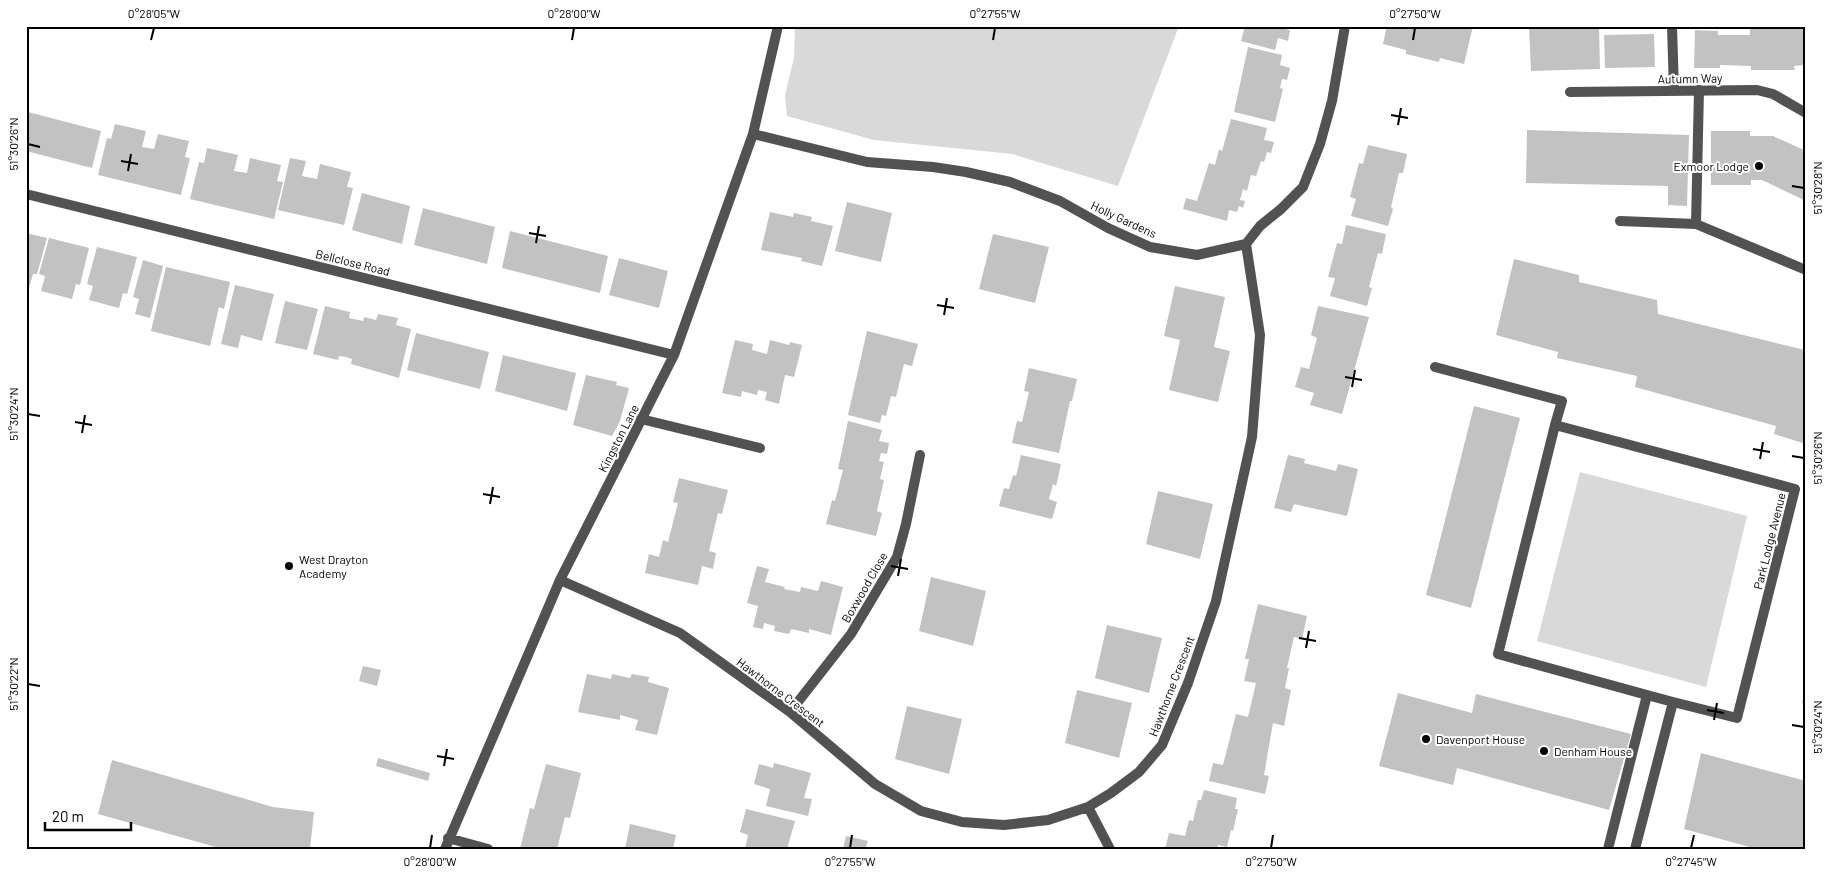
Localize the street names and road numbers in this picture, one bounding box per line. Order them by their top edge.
street label: Autumn Way [1657,70,1723,86]
street label: Holly Gardens [1089,198,1159,240]
street label: Bellclose Road [314,246,392,278]
street label: Kingston Lane [595,402,641,474]
street label: Park Lodge Avenue [1750,491,1788,591]
street label: Boxwood Close [838,549,890,625]
street label: Hawthorne Crescent [1145,634,1197,738]
street label: Hawthorne Crescent [734,654,828,730]

